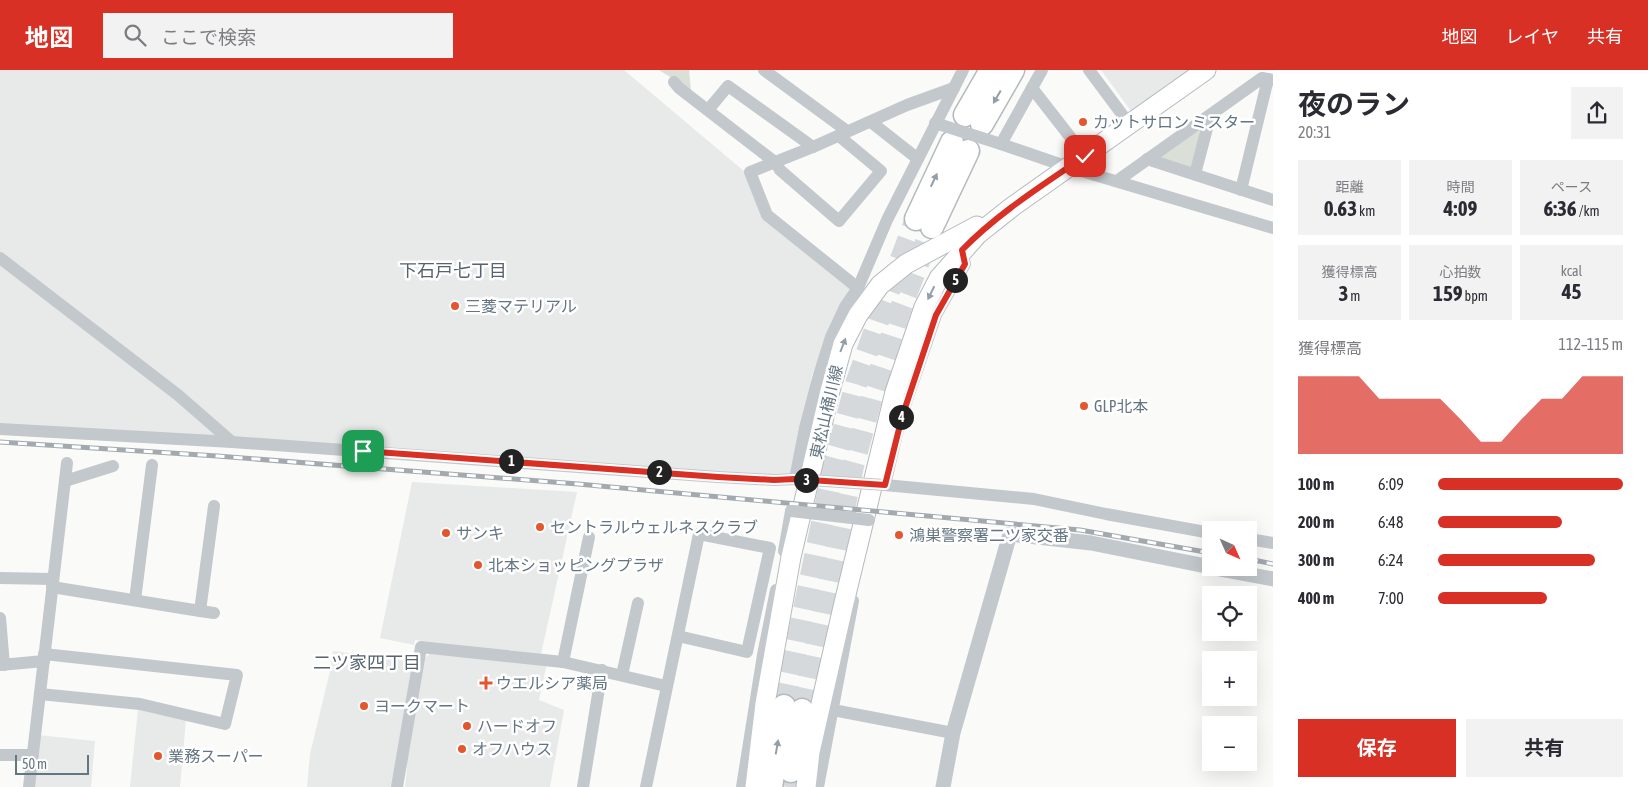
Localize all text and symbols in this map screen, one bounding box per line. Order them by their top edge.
search box [103,13,453,58]
icon: search [121,21,149,49]
text: 地図 [25,24,73,51]
text: ここで検索 [161,26,256,48]
text: 地図 [1442,26,1478,47]
text: レイヤ [1506,26,1559,47]
text: 共有 [1587,26,1623,47]
button: share [1571,87,1623,139]
text: 夜のラン [1298,88,1410,120]
one-way arrow [993,91,1002,104]
place label: カットサロン ミスター [1093,113,1255,131]
marker: カットサロン ミスター [1077,116,1089,128]
text: 20:31 [1298,123,1331,141]
pin [1064,135,1106,177]
icon: check [1071,142,1099,170]
one-way arrow [930,173,938,187]
text: 距離 [1336,179,1364,195]
text: 時間 [1447,179,1475,195]
text: ペース [1551,179,1592,195]
text: 0.63 [1324,196,1357,220]
text: 4:09 [1444,196,1477,220]
text: 6:36 [1543,196,1577,220]
text: km [1357,203,1375,219]
text: /km [1577,203,1600,219]
district label: 下石戸七丁目 [399,260,507,281]
text: kcal [1561,263,1582,279]
text: 獲得標高 [1322,264,1378,280]
text: 心拍数 [1440,264,1482,280]
pin: 5 [942,268,968,292]
text: 5 [952,272,959,288]
text: 45 [1562,279,1581,303]
text: 3 [1339,281,1348,305]
text: 159 [1433,281,1463,305]
one-way arrow [927,286,935,300]
text: m [1348,288,1360,304]
text: bpm [1463,288,1488,304]
place label: 三菱マテリアル [465,297,577,315]
marker: 三菱マテリアル [449,300,461,312]
text: 112–115 m [1559,335,1623,353]
one-way arrow [840,338,848,352]
text: 獲得標高 [1298,339,1362,357]
street label: 東松山桶川線 [806,363,846,461]
place label: GLP北本 [1094,397,1149,415]
marker: GLP北本 [1078,400,1090,412]
pin: 4 [888,404,914,430]
text: 4 [898,409,905,425]
pin [342,430,384,472]
icon: arrive [349,437,377,465]
pin: 1 [498,448,524,474]
text: 1 [508,453,515,469]
pin: 2 [646,460,672,484]
text: 2 [656,464,663,480]
pin: 3 [794,468,818,492]
text: 3 [803,472,810,488]
text: 100 m [1298,475,1334,493]
text: 6:09 [1378,475,1404,493]
text: 200 m [1298,513,1334,531]
text: 6:48 [1378,513,1403,531]
place label: セントラルウェルネスクラブ [550,518,758,536]
marker: セントラルウェルネスクラブ [534,521,546,533]
north arrow [1202,521,1258,576]
map controls [1202,521,1257,771]
place label: サンキ [456,524,504,542]
place label: 鴻巣警察署二ツ家交番 [909,526,1069,544]
marker: サンキ [440,527,452,539]
marker: 鴻巣警察署二ツ家交番 [893,529,905,541]
text: 300 m [1298,551,1334,569]
text: 6:24 [1378,551,1403,569]
place label: 北本ショッピングプラザ [488,556,664,574]
marker: 北本ショッピングプラザ [472,559,484,571]
button: locate [1202,586,1257,641]
text: 400 m [1298,589,1334,607]
text: 7:00 [1378,589,1404,607]
button: + [1202,651,1257,706]
district label: 二ツ家四丁目 [313,652,421,673]
place label: ウエルシア薬局 [496,674,608,692]
marker: ウエルシア薬局 [480,677,492,689]
place label: ヨークマート [374,697,470,715]
marker: ヨークマート [358,700,370,712]
button: − [1202,716,1257,771]
place label: ハードオフ [477,717,557,735]
button: 保存 [1298,719,1456,777]
button: 共有 [1466,719,1623,777]
marker: ハードオフ [461,720,473,732]
one-way arrow [774,738,782,754]
place label: オフハウス [472,740,552,758]
marker: オフハウス [456,743,468,755]
place label: 業務スーパー [168,747,264,765]
marker: 業務スーパー [152,750,164,762]
scale bar [15,752,89,775]
text: 50 m [22,756,47,772]

